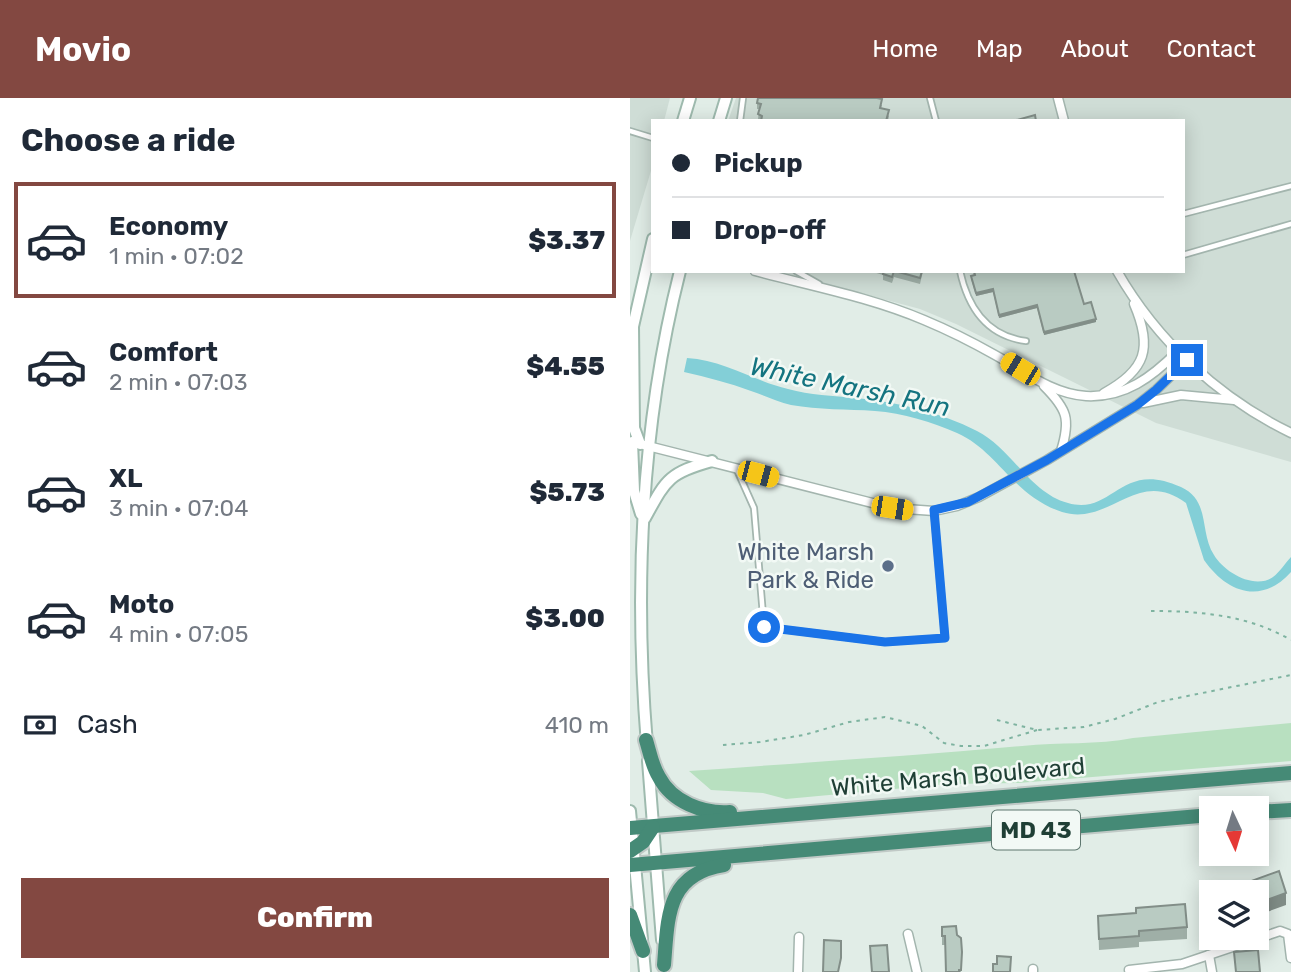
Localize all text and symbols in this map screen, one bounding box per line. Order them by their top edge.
text: Movio [35,30,131,69]
text: Home [872,35,938,63]
text: Map [976,35,1023,63]
text: About [1061,35,1129,63]
text: Contact [1167,35,1256,63]
text: Choose a ride [21,121,235,159]
text: Pickup [714,148,803,179]
icon: car [25,209,88,272]
text: Economy [109,211,228,242]
text: Drop-off [714,215,826,246]
text: $3.37 [528,225,605,256]
text: 1 min · 07:02 [109,242,244,270]
icon: car [25,335,88,398]
text: Comfort [109,337,218,368]
route end [1171,344,1203,376]
car [997,349,1044,389]
text: $4.55 [526,351,605,382]
water label: White Marsh Run [747,351,953,423]
text: 2 min · 07:03 [109,368,248,396]
car [735,458,782,490]
icon: car [25,461,88,524]
text: XL [109,463,142,494]
text: $5.73 [529,477,605,508]
text: 3 min · 07:04 [109,494,248,522]
car [870,494,915,522]
place label: White Marsh Park & Ride [737,538,874,594]
marker: White Marsh Park & Ride [880,558,896,574]
icon: car [25,587,88,650]
text: Moto [109,589,174,620]
text: $3.00 [525,603,605,634]
route start [748,611,780,643]
text: 4 min · 07:05 [109,620,248,648]
icon: cash [21,706,59,744]
text: Cash [77,709,138,740]
text: 410 m [545,711,609,739]
street label: White Marsh Boulevard [830,752,1086,802]
north arrow [1199,796,1269,866]
map controls [1199,796,1269,950]
road number: MD 43 [992,810,1080,850]
button: Confirm [21,878,609,958]
button: layers [1199,880,1269,950]

